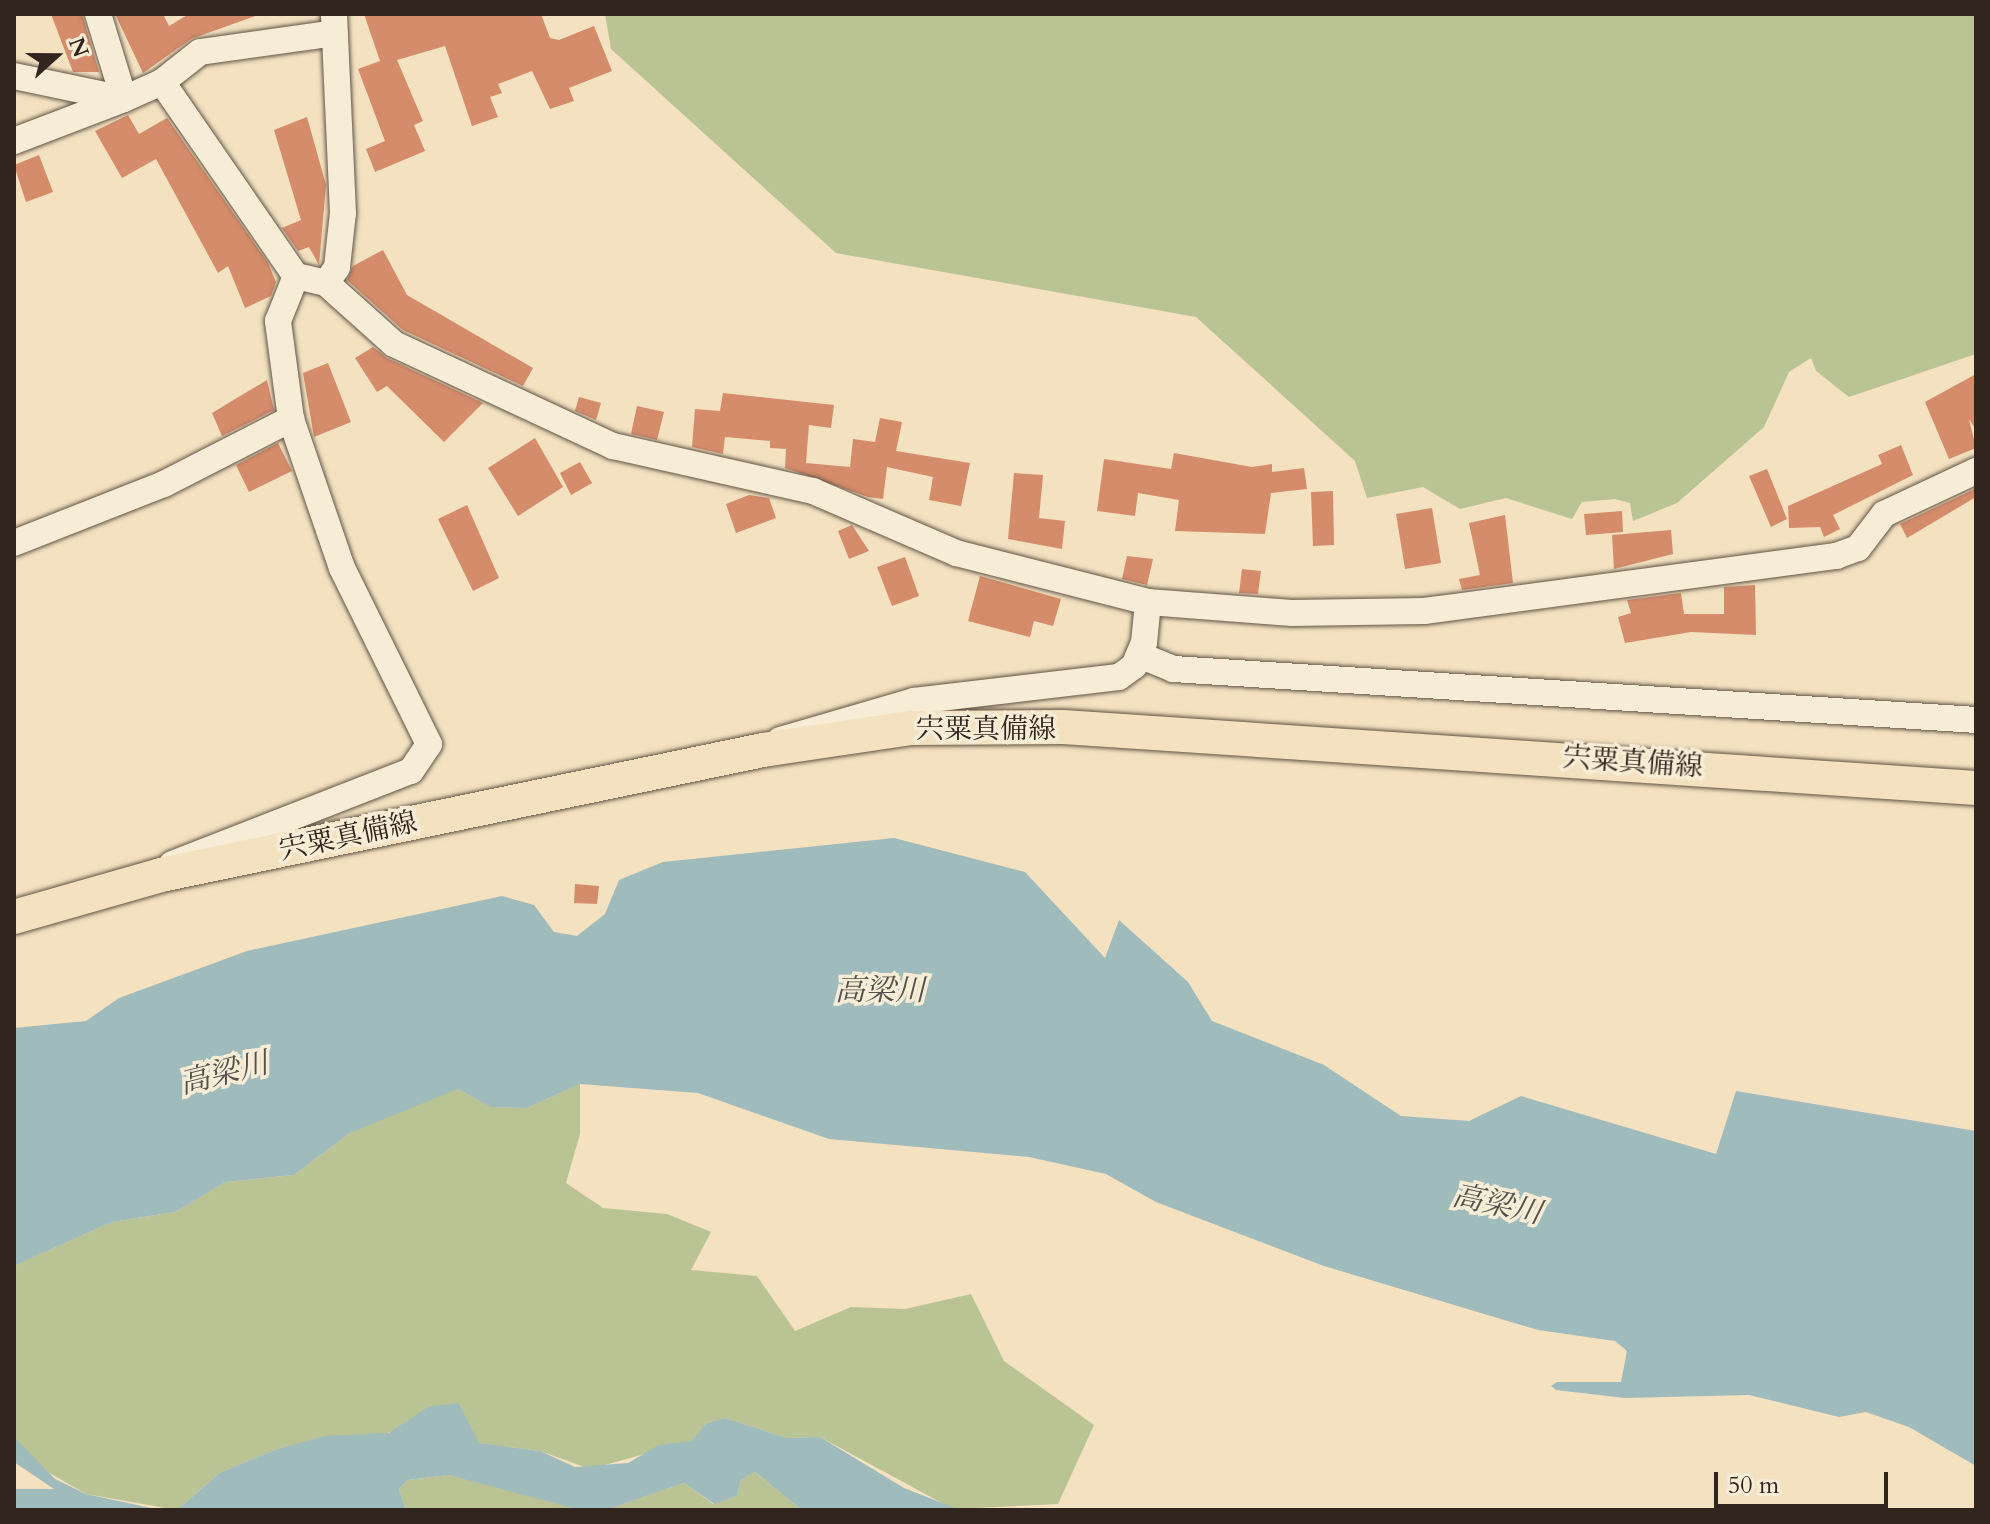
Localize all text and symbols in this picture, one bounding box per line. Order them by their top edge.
north arrow [16,16,96,96]
text: N [61,33,96,62]
street label: 宍粟真備線 [916,712,1056,746]
street label: 宍粟真備線 [1562,740,1704,784]
street label: 宍粟真備線 [276,805,420,867]
water label: 高梁川 [835,973,925,1009]
water label: 高梁川 [176,1046,272,1102]
water label: 高梁川 [1449,1178,1545,1232]
scale bar [1718,1456,1892,1506]
text: 50 m [1728,1469,1779,1502]

